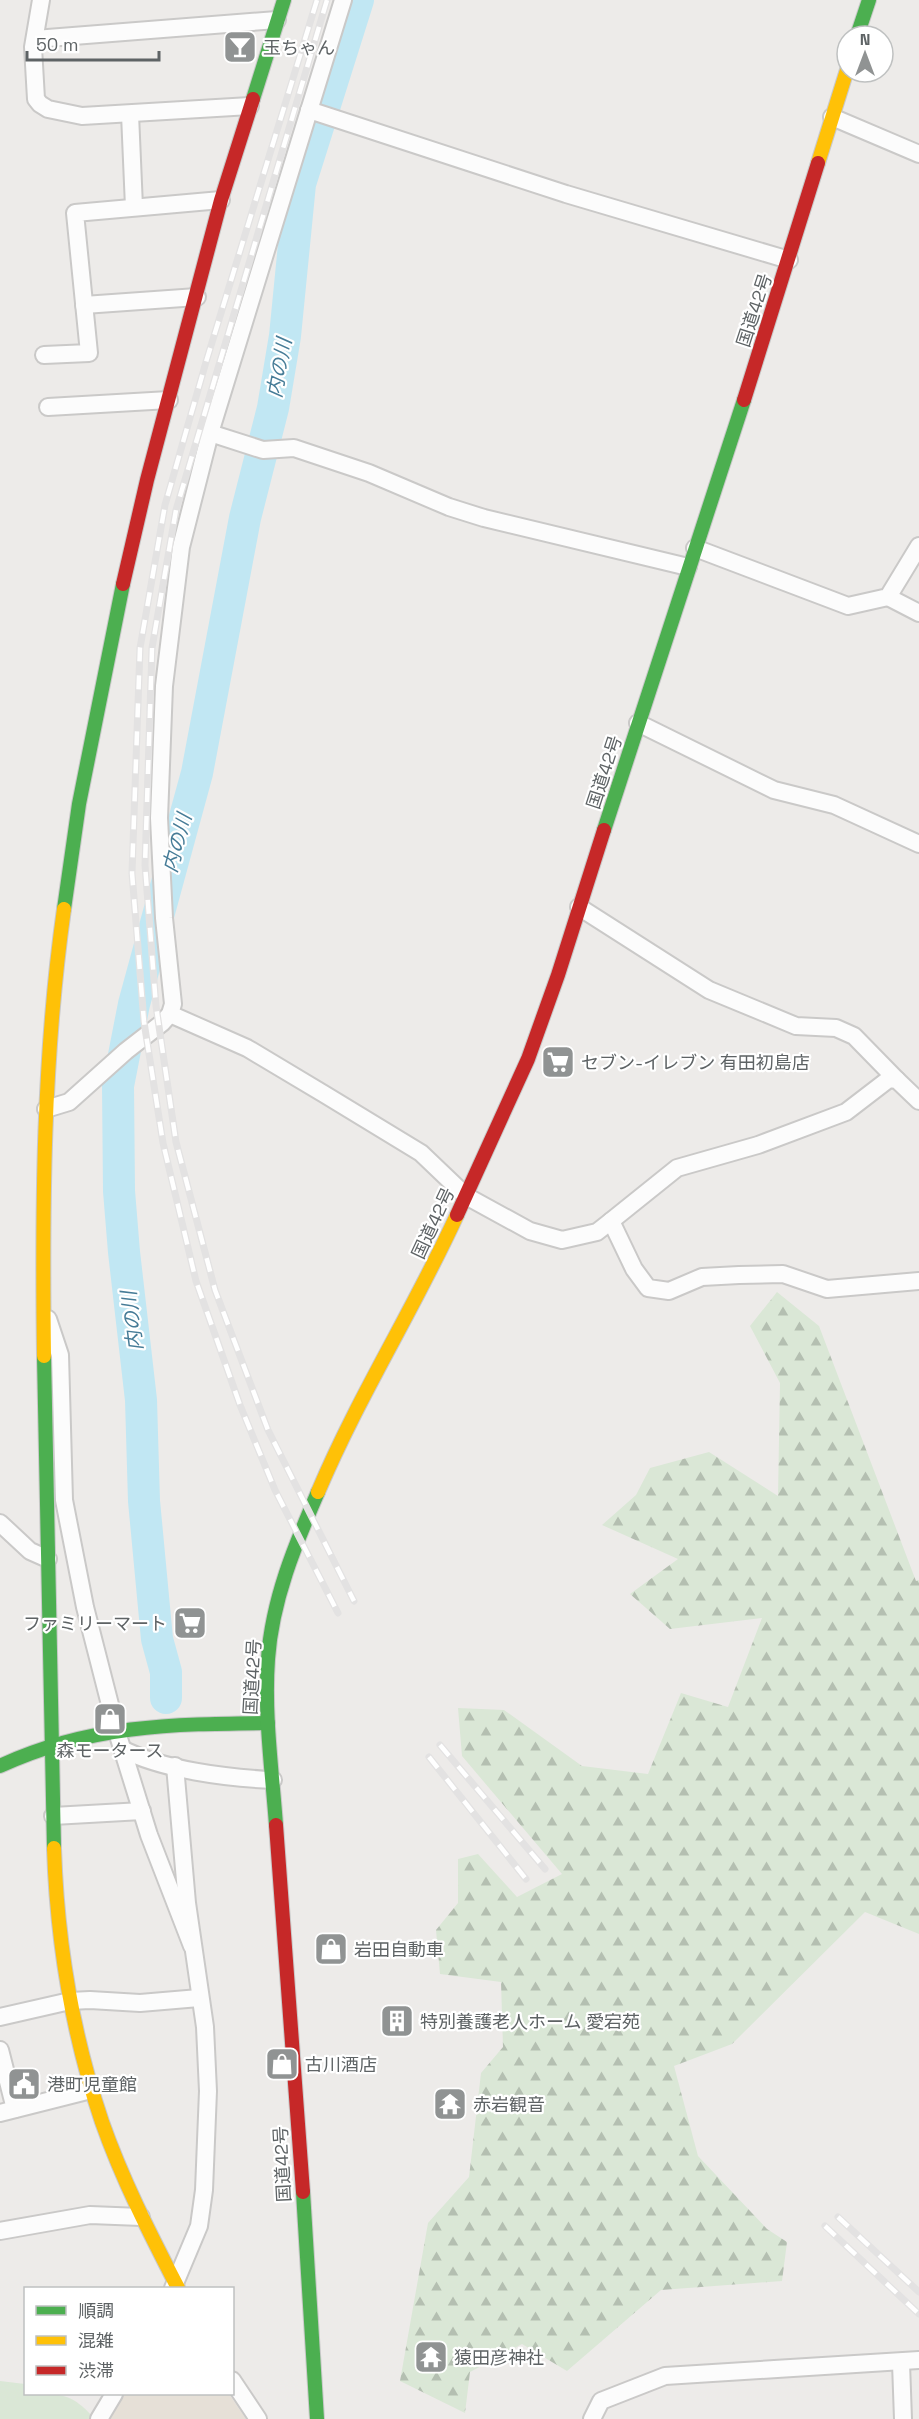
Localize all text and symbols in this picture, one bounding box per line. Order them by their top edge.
scale bar [27,24,159,62]
north arrow [835,24,895,84]
bar icon: 玉ちゃん [222,29,258,65]
text: N [860,29,870,50]
text: 50 m [36,33,78,56]
place label: 玉ちゃん [263,36,335,59]
street label: 国道42号 [731,270,777,350]
water label: 内の川 [261,334,297,400]
street label: 国道42号 [581,732,627,812]
water label: 内の川 [157,809,198,875]
supermarket icon: セブン-イレブン 有田初島店 [540,1044,576,1080]
place label: セブン-イレブン 有田初島店 [581,1051,810,1074]
street label: 国道42号 [406,1184,460,1262]
water label: 内の川 [115,1288,149,1352]
supermarket icon: ファミリーマート [172,1605,208,1641]
place label: ファミリーマート [23,1612,167,1635]
street label: 国道42号 [239,1638,265,1716]
shop icon: 森モータース [92,1701,128,1737]
place label: 森モータース [56,1739,164,1762]
shop icon: 岩田自動車 [313,1931,349,1967]
place label: 岩田自動車 [354,1938,444,1961]
building icon: 特別養護老人ホーム 愛宕苑 [379,2003,415,2039]
place label: 特別養護老人ホーム 愛宕苑 [420,2010,640,2033]
shop icon: 古川酒店 [264,2046,300,2082]
place label: 古川酒店 [305,2053,377,2076]
public building icon: 港町児童館 [6,2066,42,2102]
place label: 港町児童館 [47,2073,137,2096]
temple icon: 赤岩観音 [432,2086,468,2122]
place label: 赤岩観音 [473,2093,545,2116]
street label: 国道42号 [269,2125,295,2203]
legend [24,2287,234,2395]
text: 順調 [78,2299,114,2322]
text: 混雑 [78,2329,114,2352]
temple icon: 猿田彦神社 [413,2339,449,2375]
place label: 猿田彦神社 [454,2346,544,2369]
text: 渋滞 [78,2359,114,2382]

